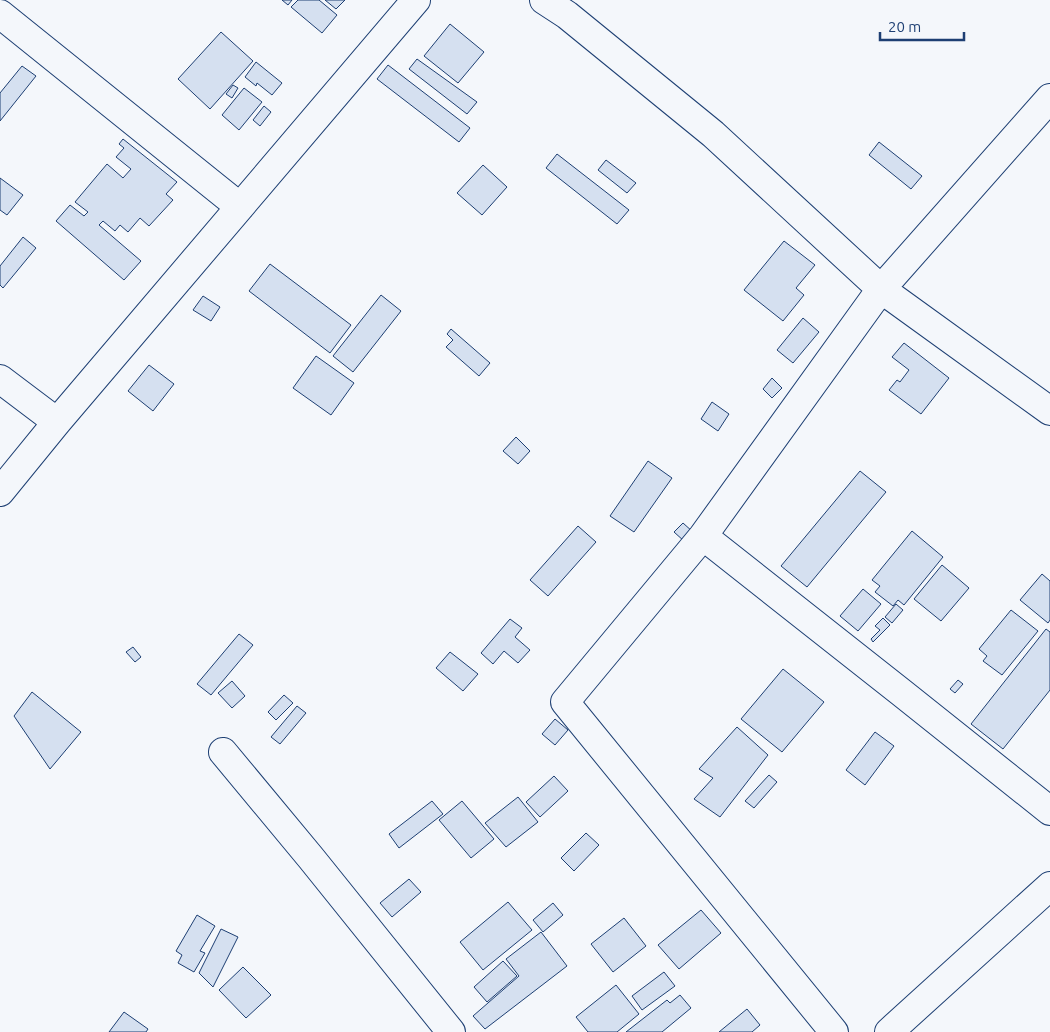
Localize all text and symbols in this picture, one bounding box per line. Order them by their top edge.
scale bar [880,10,964,42]
text: 20 m [888,18,921,35]

